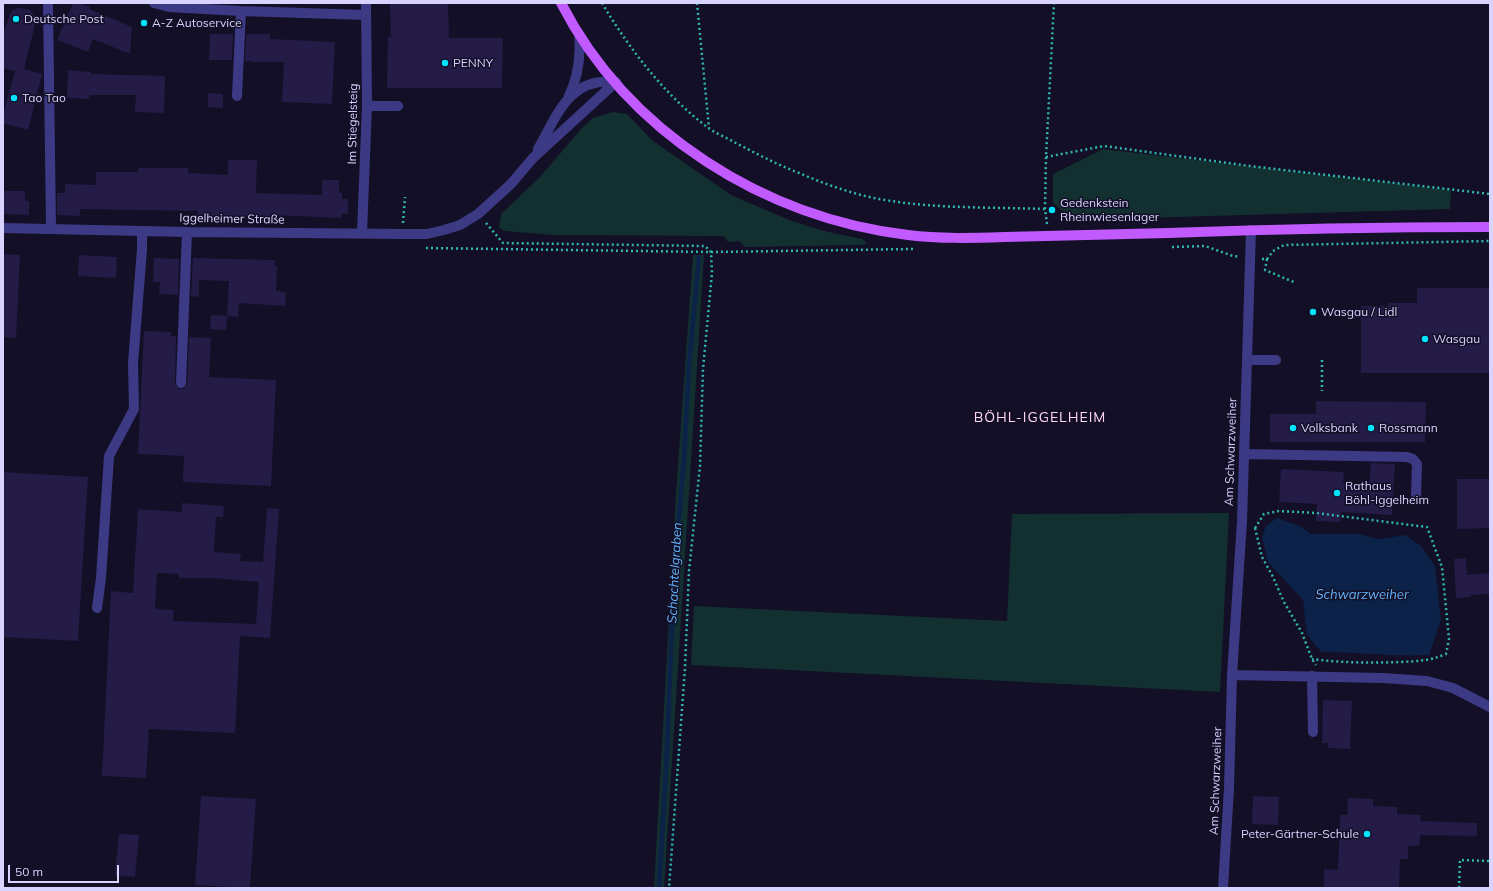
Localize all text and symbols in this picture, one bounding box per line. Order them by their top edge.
place label: Deutsche Post [24,12,104,26]
marker: Deutsche Post [11,14,21,24]
place label: A-Z Autoservice [152,16,242,30]
marker: A-Z Autoservice [139,18,149,28]
place label: PENNY [453,56,493,70]
marker: PENNY [440,58,450,68]
street label: Im Stiegelsteig [345,83,361,165]
place label: Tao Tao [22,91,66,105]
marker: Tao Tao [9,93,19,103]
place label: Gedenkstein Rheinwiesenlager [1060,196,1159,224]
marker: Gedenkstein Rheinwiesenlager [1047,205,1057,215]
street label: Iggelheimer Straße [179,211,285,227]
place label: Wasgau / Lidl [1321,305,1397,319]
marker: Wasgau / Lidl [1308,307,1318,317]
place label: Wasgau [1433,332,1480,346]
marker: Wasgau [1420,334,1430,344]
street label: Am Schwarzweiher [1222,398,1240,506]
district label: BÖHL-IGGELHEIM [974,410,1106,426]
place label: Volksbank [1301,421,1358,435]
place label: Rossmann [1379,421,1438,435]
marker: Volksbank [1288,423,1298,433]
marker: Rossmann [1366,423,1376,433]
place label: Rathaus Böhl-Iggelheim [1345,479,1429,507]
marker: Rathaus Böhl-Iggelheim [1332,488,1342,498]
water label: Schachtelgraben [665,522,685,624]
water label: Schwarzweiher [1315,587,1409,603]
street label: Am Schwarzweiher [1207,727,1225,835]
place label: Peter-Gärtner-Schule [1241,827,1359,841]
marker: Peter-Gärtner-Schule [1362,829,1372,839]
scale bar [10,857,121,883]
text: 50 m [15,864,43,879]

